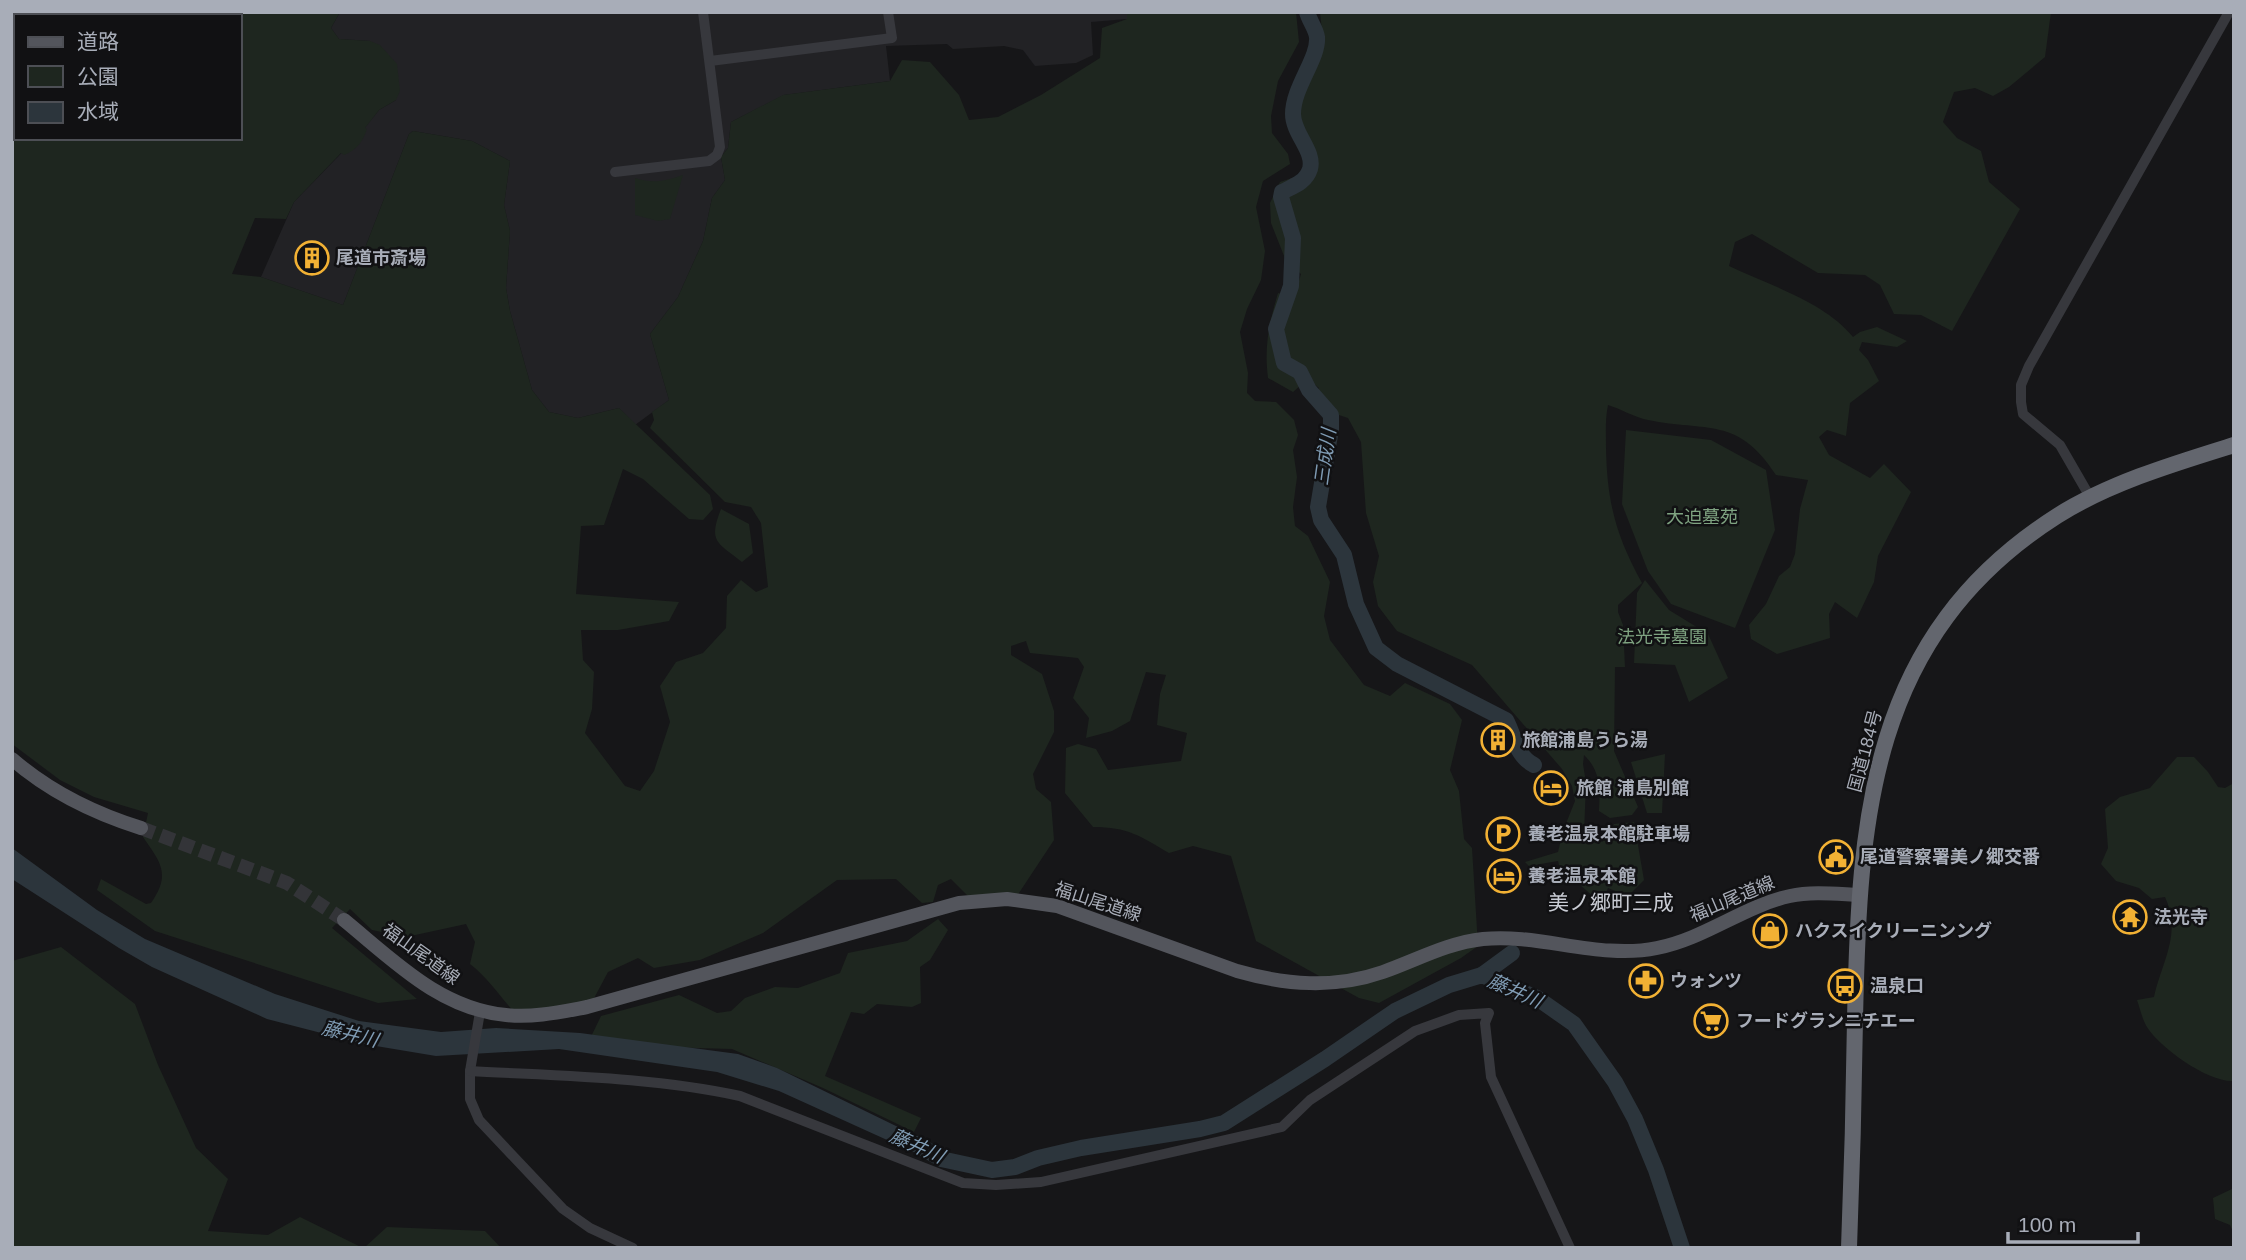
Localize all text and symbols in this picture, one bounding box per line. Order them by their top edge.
legend [14,14,242,140]
text: 道路 [77,30,119,53]
text: 公園 [77,65,119,88]
text: 水域 [77,100,119,123]
building icon: 尾道市斎場 [293,239,331,277]
place label: 尾道市斎場 [336,248,426,268]
water label: 三成川 [1311,425,1340,487]
park label: 大迫墓苑 [1666,507,1738,527]
park label: 法光寺墓園 [1617,627,1707,647]
street label: 国道184号 [1844,708,1886,794]
building icon: 旅館浦島うら湯 [1479,721,1517,759]
place label: 旅館浦島うら湯 [1522,730,1648,750]
hotel icon: 旅館 浦島別館 [1532,769,1570,807]
place label: 旅館 浦島別館 [1576,778,1689,798]
parking icon: 養老温泉本館駐車場 [1484,815,1522,853]
place label: 養老温泉本館駐車場 [1528,824,1690,844]
public building icon: 尾道警察署美ノ郷交番 [1817,838,1855,876]
place label: 尾道警察署美ノ郷交番 [1860,847,2040,867]
hotel icon: 養老温泉本館 [1485,857,1523,895]
place label: 養老温泉本館 [1528,866,1636,886]
street label: 福山尾道線 [1687,872,1777,926]
street label: 福山尾道線 [1052,879,1144,925]
district label: 美ノ郷町三成 [1548,891,1674,914]
temple icon: 法光寺 [2111,898,2149,936]
place label: 法光寺 [2154,907,2208,927]
shop icon: ハクスイクリーニンング [1751,912,1789,950]
street label: 福山尾道線 [379,919,463,989]
place label: ハクスイクリーニンング [1795,921,1992,941]
pharmacy icon: ウォンツ [1627,962,1665,1000]
bus stop icon: 温泉口 [1826,967,1864,1005]
water label: 藤井川 [1485,970,1547,1013]
place label: ウォンツ [1670,971,1742,991]
place label: 温泉口 [1870,976,1924,996]
supermarket icon: フードグランニチエー [1692,1002,1730,1040]
place label: フードグランニチエー [1736,1011,1916,1031]
water label: 藤井川 [320,1017,382,1052]
water label: 藤井川 [887,1125,949,1168]
scale bar [2008,1200,2138,1244]
text: 100 m [2018,1213,2076,1236]

